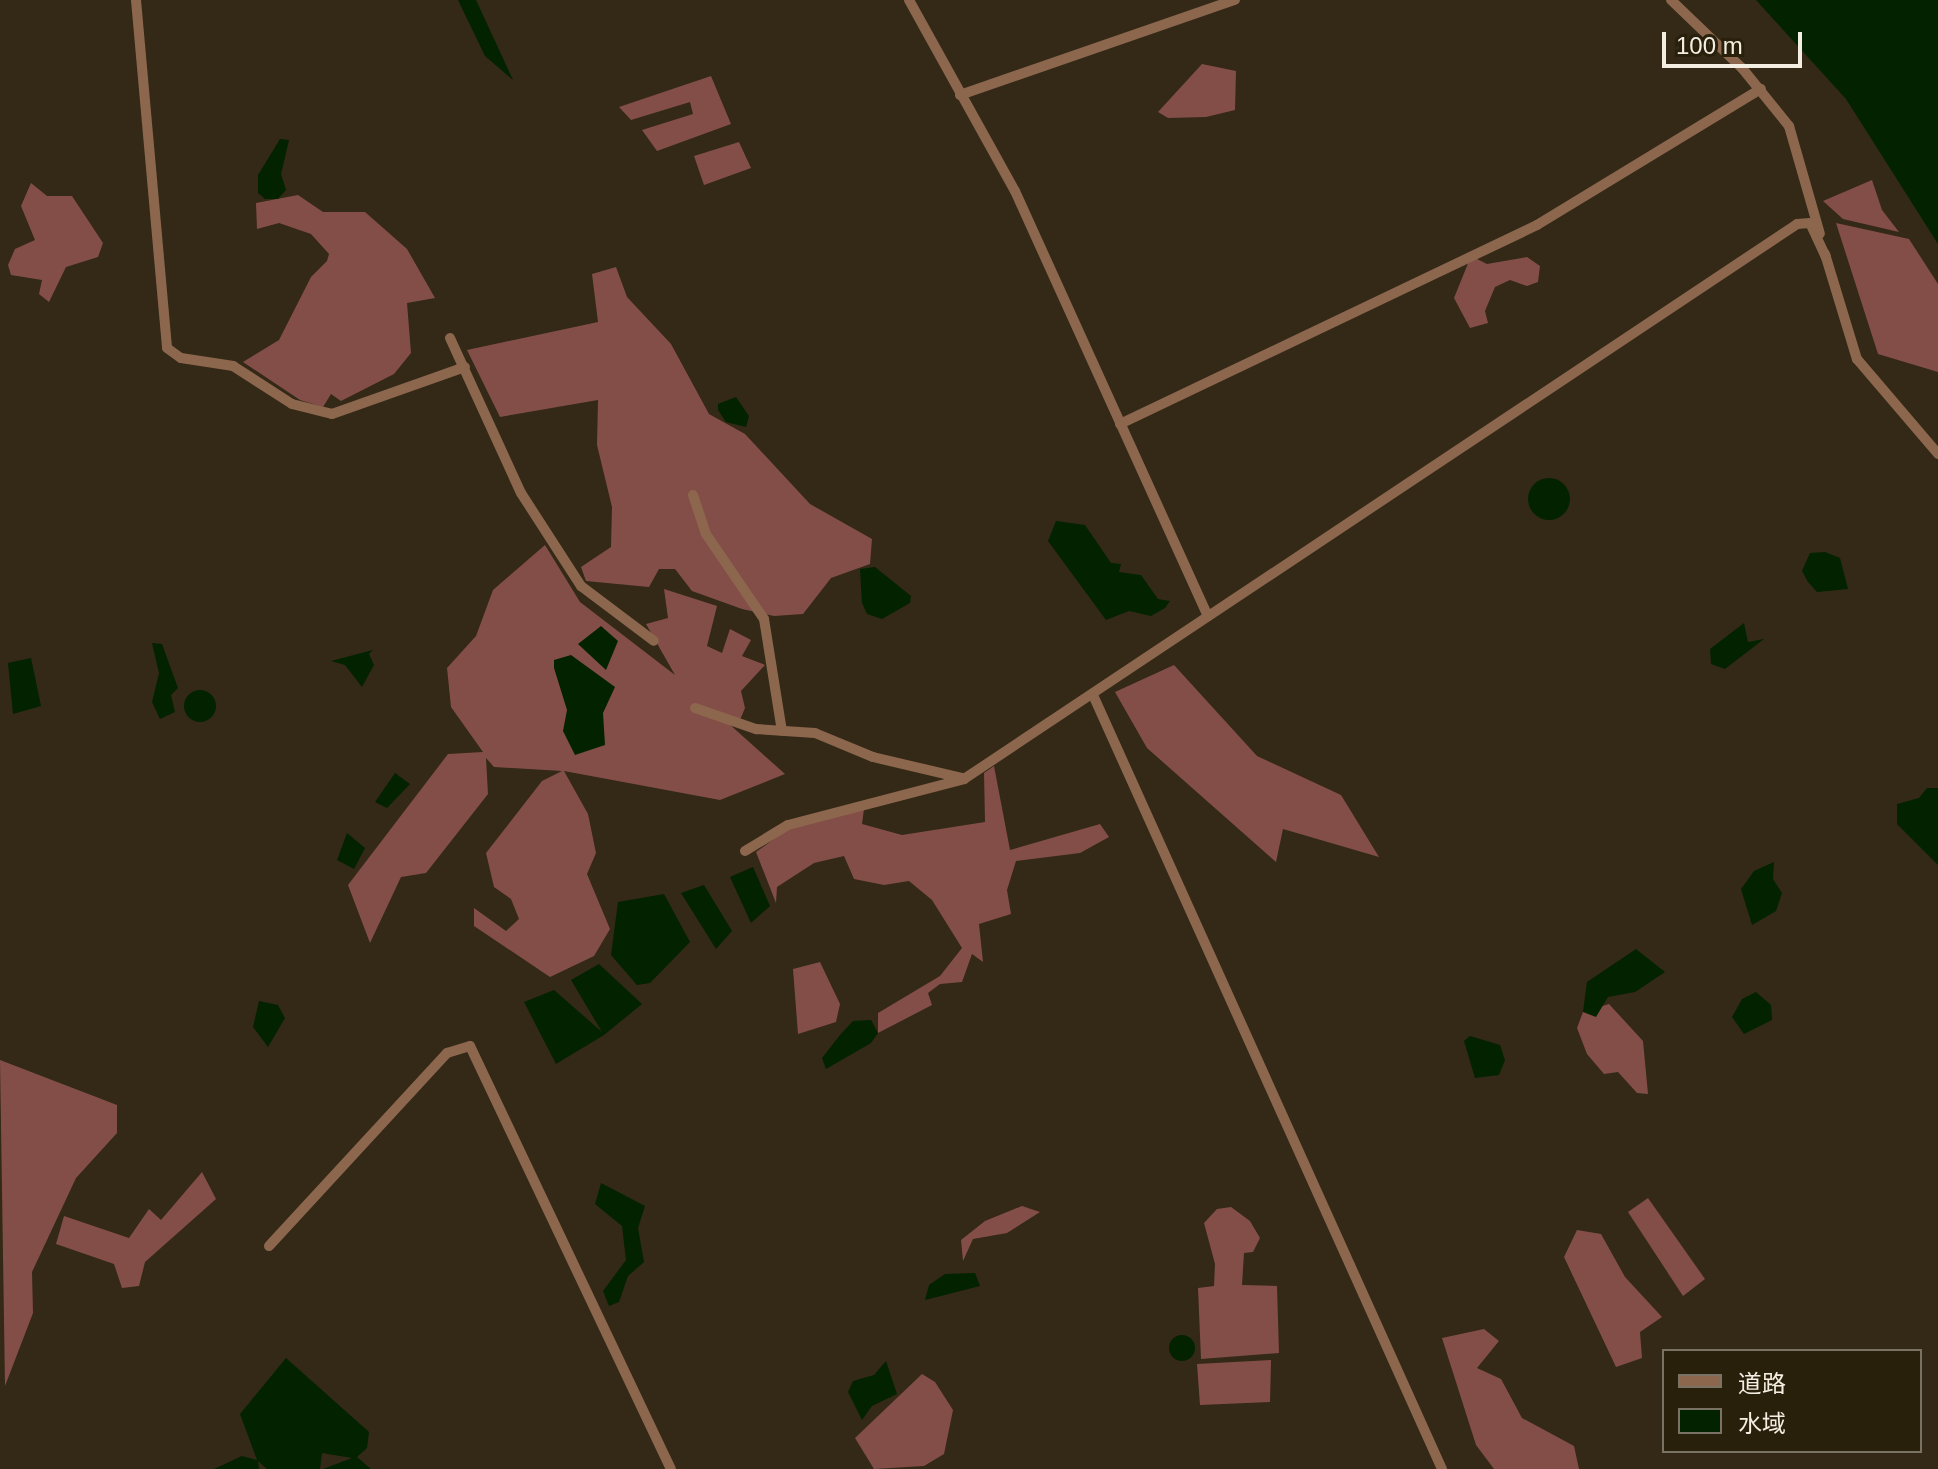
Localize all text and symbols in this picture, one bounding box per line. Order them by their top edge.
scale bar [1666,16,1806,66]
text: 100 m [1676,32,1743,59]
legend [1662,1349,1922,1453]
text: 道路 [1738,1370,1786,1397]
text: 水域 [1738,1410,1786,1437]

